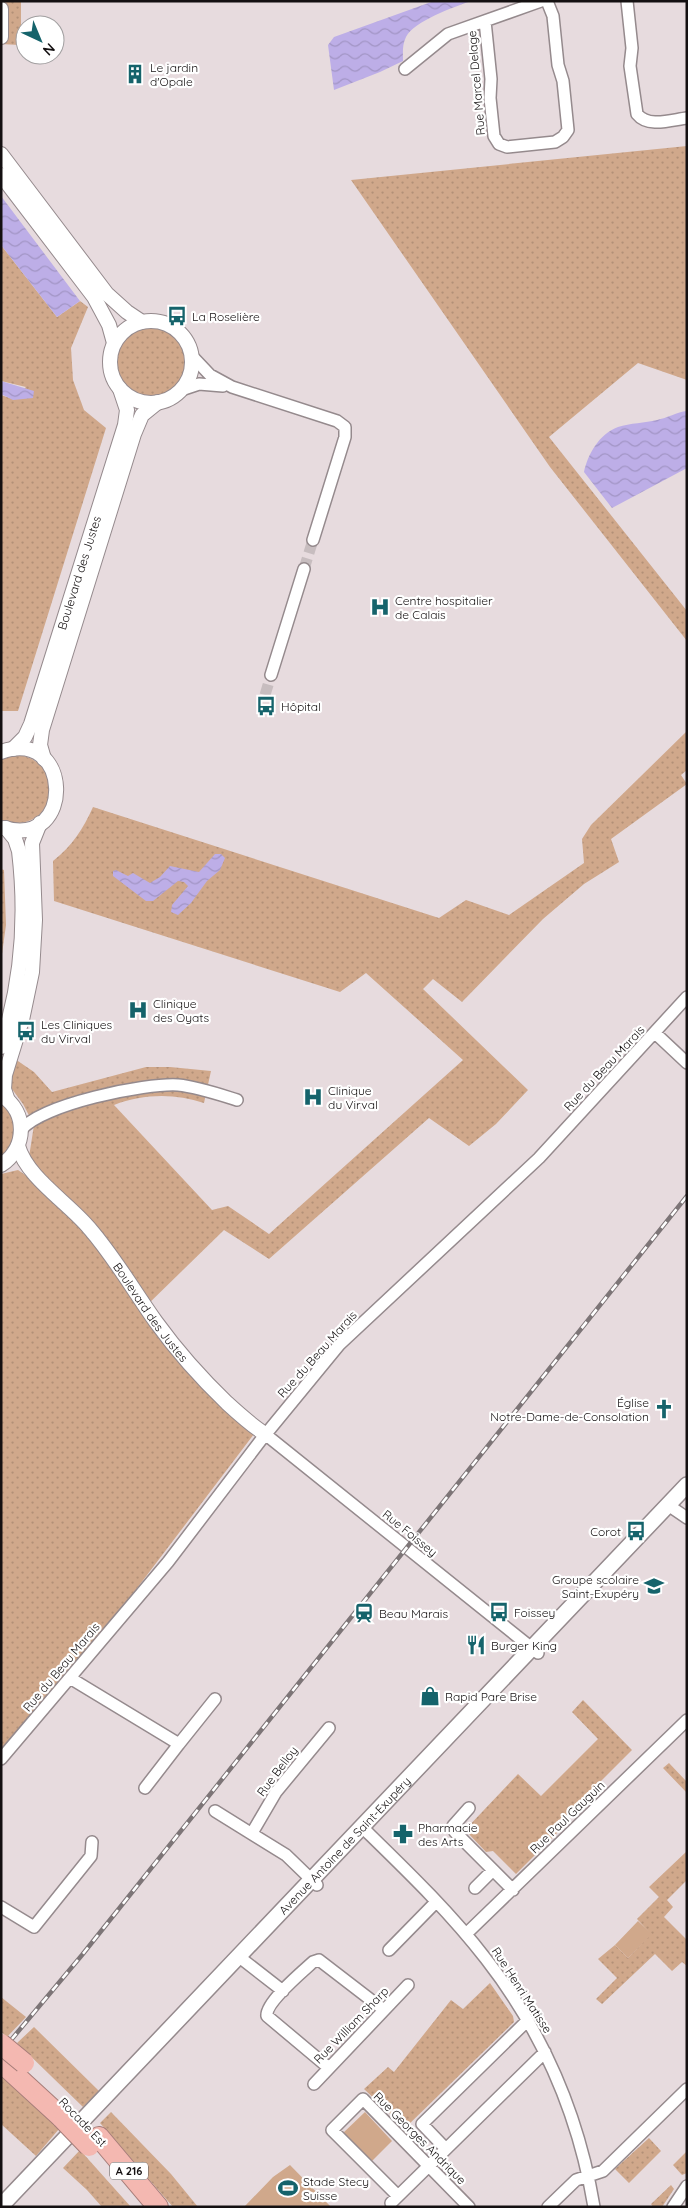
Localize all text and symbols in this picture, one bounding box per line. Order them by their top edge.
north arrow [15,15,65,65]
street label: Rue Marcel Delage [464,30,488,136]
text: N [39,39,59,59]
place label: Le jardin d'Opale [150,60,198,89]
building icon: Le jardin d'Opale [124,63,146,85]
bus stop icon: La Roselière [166,305,188,327]
place label: La Roselière [192,309,260,324]
street label: Boulevard des Justes [54,513,104,631]
place label: Centre hospitalier de Calais [395,593,493,622]
hospital icon: Centre hospitalier de Calais [369,596,391,618]
bus stop icon: Hôpital [255,695,277,717]
place label: Hôpital [281,699,321,714]
place label: Clinique des Oyats [153,996,210,1025]
hospital icon: Clinique des Oyats [127,999,149,1021]
place label: Les Cliniques du Virval [41,1017,113,1046]
bus stop icon: Les Cliniques du Virval [15,1020,37,1042]
street label: Rue du Beau Marais [561,1022,648,1114]
place label: Clinique du Virval [328,1083,378,1112]
hospital icon: Clinique du Virval [302,1086,324,1108]
street label: Boulevard des Justes [110,1259,192,1365]
street label: Rue du Beau Marais [274,1307,360,1400]
place label: Église Notre-Dame-de-Consolation [490,1395,649,1424]
church icon: Église Notre-Dame-de-Consolation [653,1398,675,1420]
street label: Rue Foissey [380,1506,440,1560]
bus stop icon: Corot [625,1520,647,1542]
place label: Corot [590,1524,621,1539]
place label: Groupe scolaire Saint-Exupéry [552,1572,639,1601]
school or university icon: Groupe scolaire Saint-Exupéry [643,1575,665,1597]
bus stop icon: Foissey [488,1601,510,1623]
station icon: Beau Marais [353,1602,375,1624]
place label: Foissey [514,1605,555,1620]
place label: Beau Marais [379,1606,448,1621]
street label: Rue du Beau Marais [19,1619,103,1714]
restaurant icon: Burger King [465,1634,487,1656]
place label: Burger King [491,1638,557,1653]
shop icon: Rapid Pare Brise [419,1685,441,1707]
place label: Rapid Pare Brise [445,1689,537,1704]
street label: Rue Belloy [253,1743,301,1799]
street label: Avenue Antoine de Saint-Exupéry [275,1773,413,1917]
street label: Rue Paul Gauguin [527,1778,607,1856]
place label: Pharmacie des Arts [418,1820,478,1849]
pharmacy icon: Pharmacie des Arts [392,1823,414,1845]
street label: Rue Henri Matisse [489,1944,556,2036]
street label: Rue William Sharp [310,1983,392,2067]
street label: Rue Georges Andrique [371,2089,470,2188]
street label: Rocade Est [56,2094,110,2150]
road number: A 216 [110,2162,148,2180]
place label: Stade Stecy Suisse [303,2174,369,2203]
sports icon: Stade Stecy Suisse [277,2177,299,2199]

